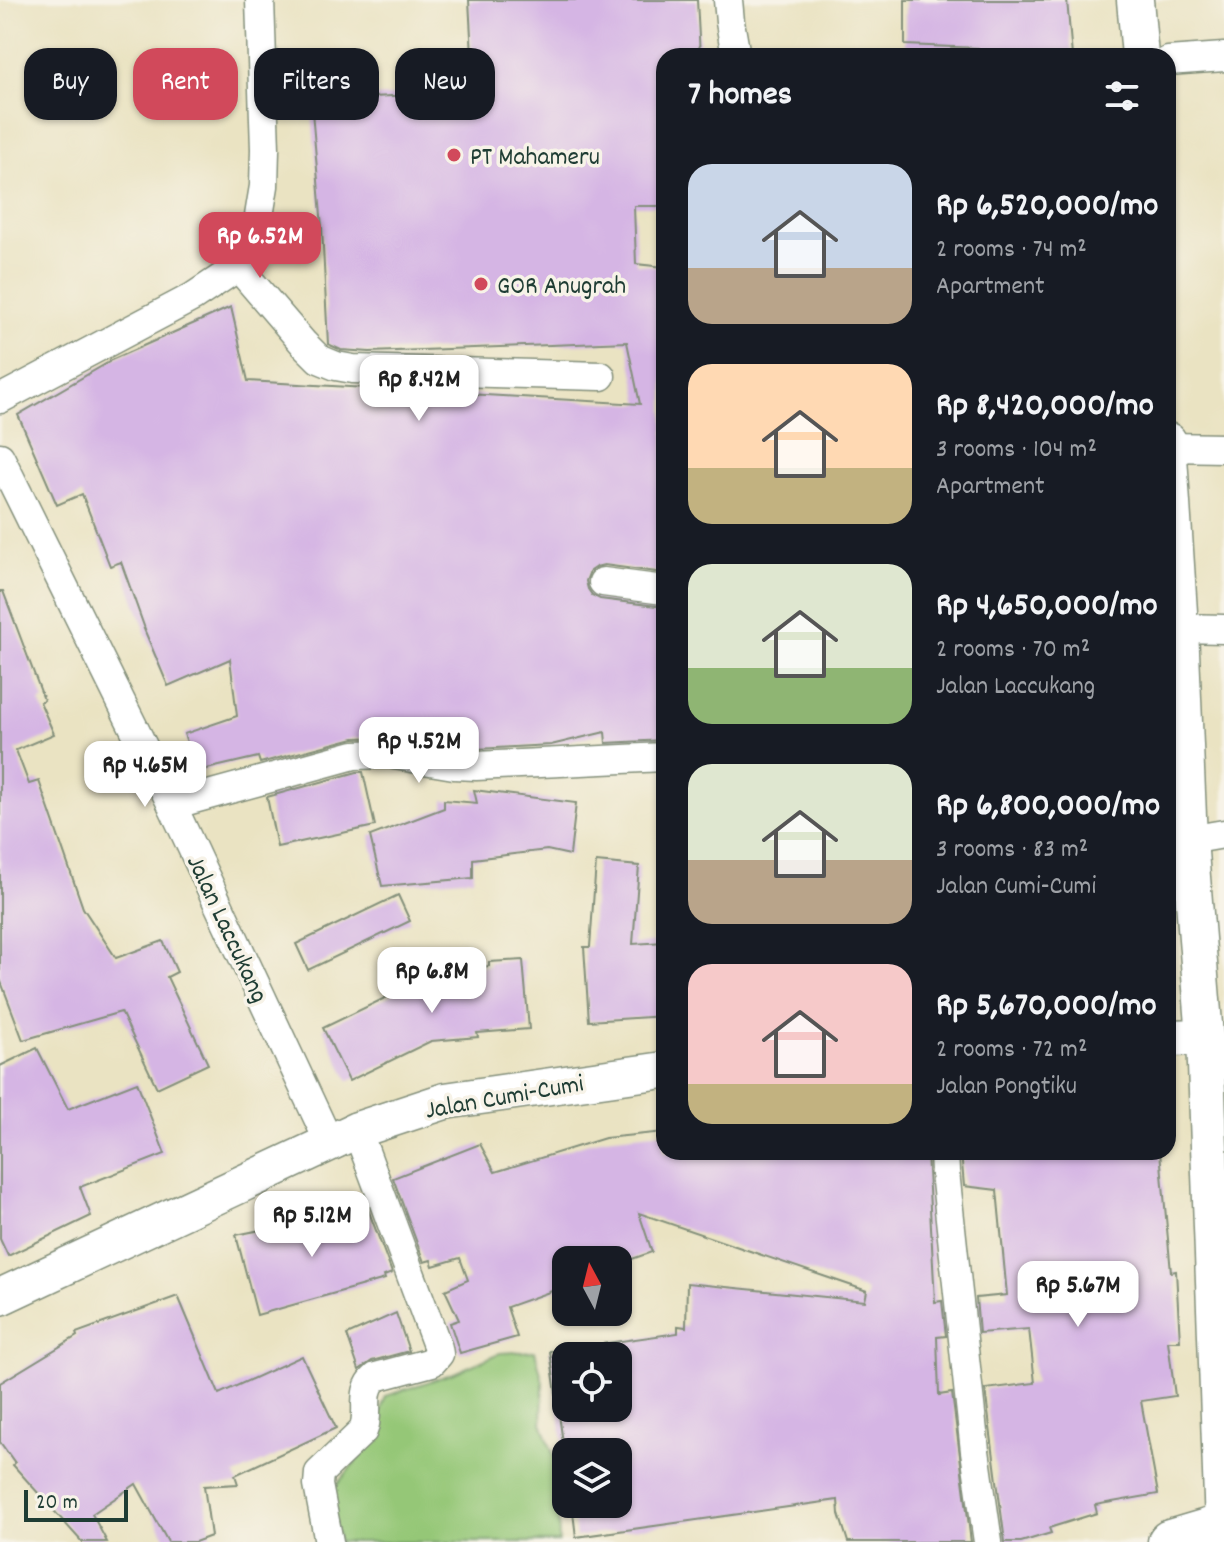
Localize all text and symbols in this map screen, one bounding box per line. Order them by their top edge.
chip: Buy [24,48,117,120]
chip: Rent [133,48,238,120]
chip: Filters [254,48,379,120]
chip: New [395,48,495,120]
text: 7 homes [688,72,792,121]
icon: filters [1100,74,1144,118]
place label: PT Mahameru [470,140,600,177]
marker: PT Mahameru [445,146,463,164]
text: Rp 6,520,000/mo [936,183,1159,232]
icon: home [752,196,848,292]
pin: Rp 6.52M [177,212,343,280]
text: Rp 6.52M [217,219,303,256]
text: 2 rooms · 74 m² [936,232,1087,269]
place label: GOR Anugrah [497,269,626,306]
text: Apartment [936,269,1045,306]
marker: GOR Anugrah [472,275,490,293]
pin: Rp 8.42M [336,355,502,423]
text: Rp 8.42M [378,362,460,399]
text: Rp 8,420,000/mo [936,383,1154,432]
icon: home [752,396,848,492]
text: 3 rooms · 104 m² [936,432,1097,469]
text: Apartment [936,469,1045,506]
text: Rp 4,650,000/mo [936,583,1158,632]
icon: home [752,596,848,692]
text: 2 rooms · 70 m² [936,632,1090,669]
text: Jalan Laccukang [936,669,1095,706]
pin: Rp 4.52M [336,717,502,785]
text: Rp 4.52M [377,724,461,761]
pin: Rp 4.65M [62,741,228,809]
text: Rp 4.65M [102,748,188,785]
text: Rp 6,800,000/mo [936,783,1160,832]
icon: home [752,796,848,892]
text: 3 rooms · 83 m² [936,832,1088,869]
street label: Jalan Laccukang [175,850,276,1009]
text: Jalan Cumi-Cumi [936,869,1096,906]
pin: Rp 6.8M [358,947,506,1015]
text: Rp 6.8M [395,954,469,991]
text: Rp 5,670,000/mo [936,983,1157,1032]
icon: home [752,996,848,1092]
text: 2 rooms · 72 m² [936,1032,1087,1069]
street label: Jalan Cumi-Cumi [422,1066,587,1131]
text: Jalan Pongtiku [936,1069,1077,1106]
pin: Rp 5.12M [229,1191,395,1259]
text: Rp 5.12M [272,1198,352,1235]
north arrow [552,1246,632,1326]
map controls [552,1246,632,1518]
pin: Rp 5.67M [995,1261,1161,1329]
text: Rp 5.67M [1036,1268,1120,1305]
button: locate [552,1342,632,1422]
button: layers [552,1438,632,1518]
scale bar [24,1486,128,1522]
text: 20 m [36,1488,78,1519]

